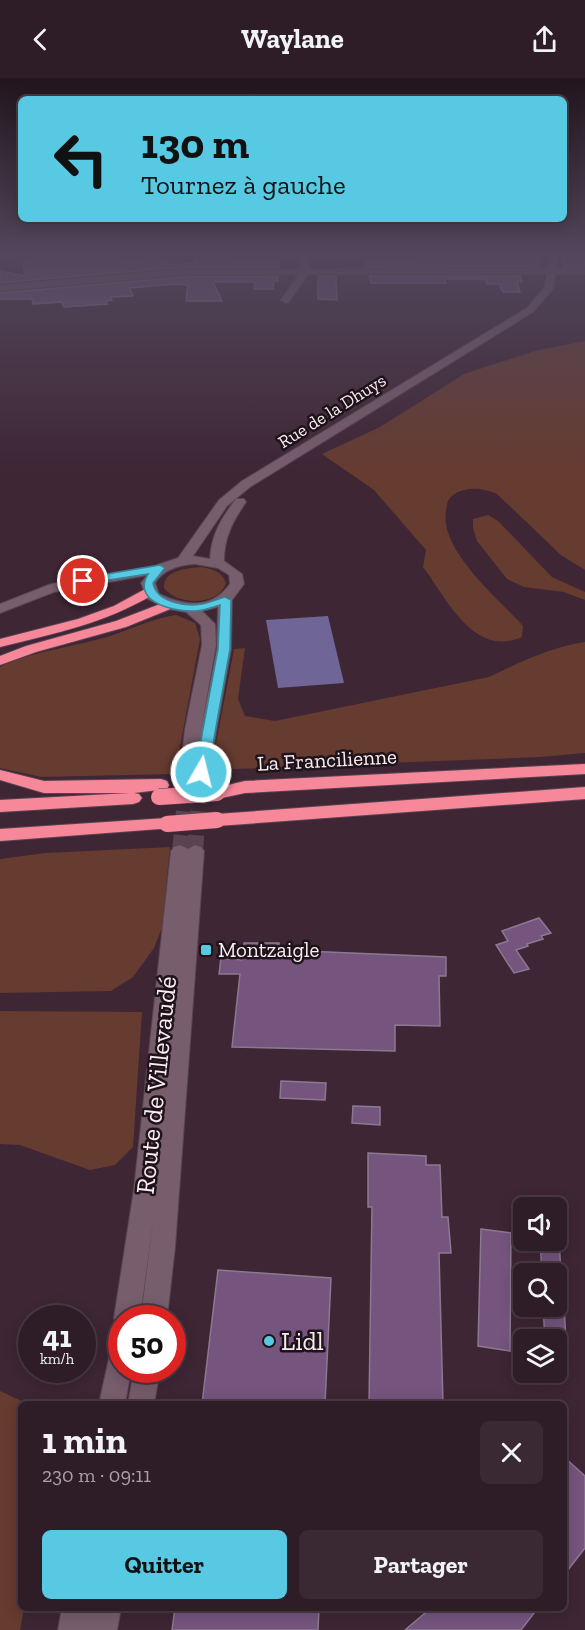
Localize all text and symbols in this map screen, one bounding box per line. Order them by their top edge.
icon: back [24,23,57,56]
text: Waylane [241,23,344,55]
icon: share [528,23,561,56]
text: 130 m [141,118,249,169]
icon: left [42,120,120,198]
text: Tournez à gauche [141,169,346,201]
street label: Rue de la Dhuys [274,369,390,453]
pin [57,555,108,606]
icon: arrive [66,564,99,597]
position arrow [169,740,233,804]
street label: La Francilienne [256,743,398,776]
place label: Montzaigle [218,937,319,962]
marker: Montzaigle [199,943,213,957]
street label: Route de Villevaudé [129,974,183,1196]
map controls [513,1197,567,1383]
button: sound [513,1197,567,1251]
button: search [513,1263,567,1317]
speed limit sign: 50 [108,1305,186,1383]
text: 41 [42,1319,72,1355]
place label: Lidl [281,1325,324,1357]
button: layers [513,1329,567,1383]
marker: Lidl [262,1334,276,1348]
text: km/h [40,1350,74,1368]
text: 1 min [42,1419,127,1462]
button: close [480,1421,543,1484]
text: 230 m · 09:11 [42,1463,151,1487]
button: Quitter [42,1530,287,1599]
button: Partager [299,1530,543,1599]

